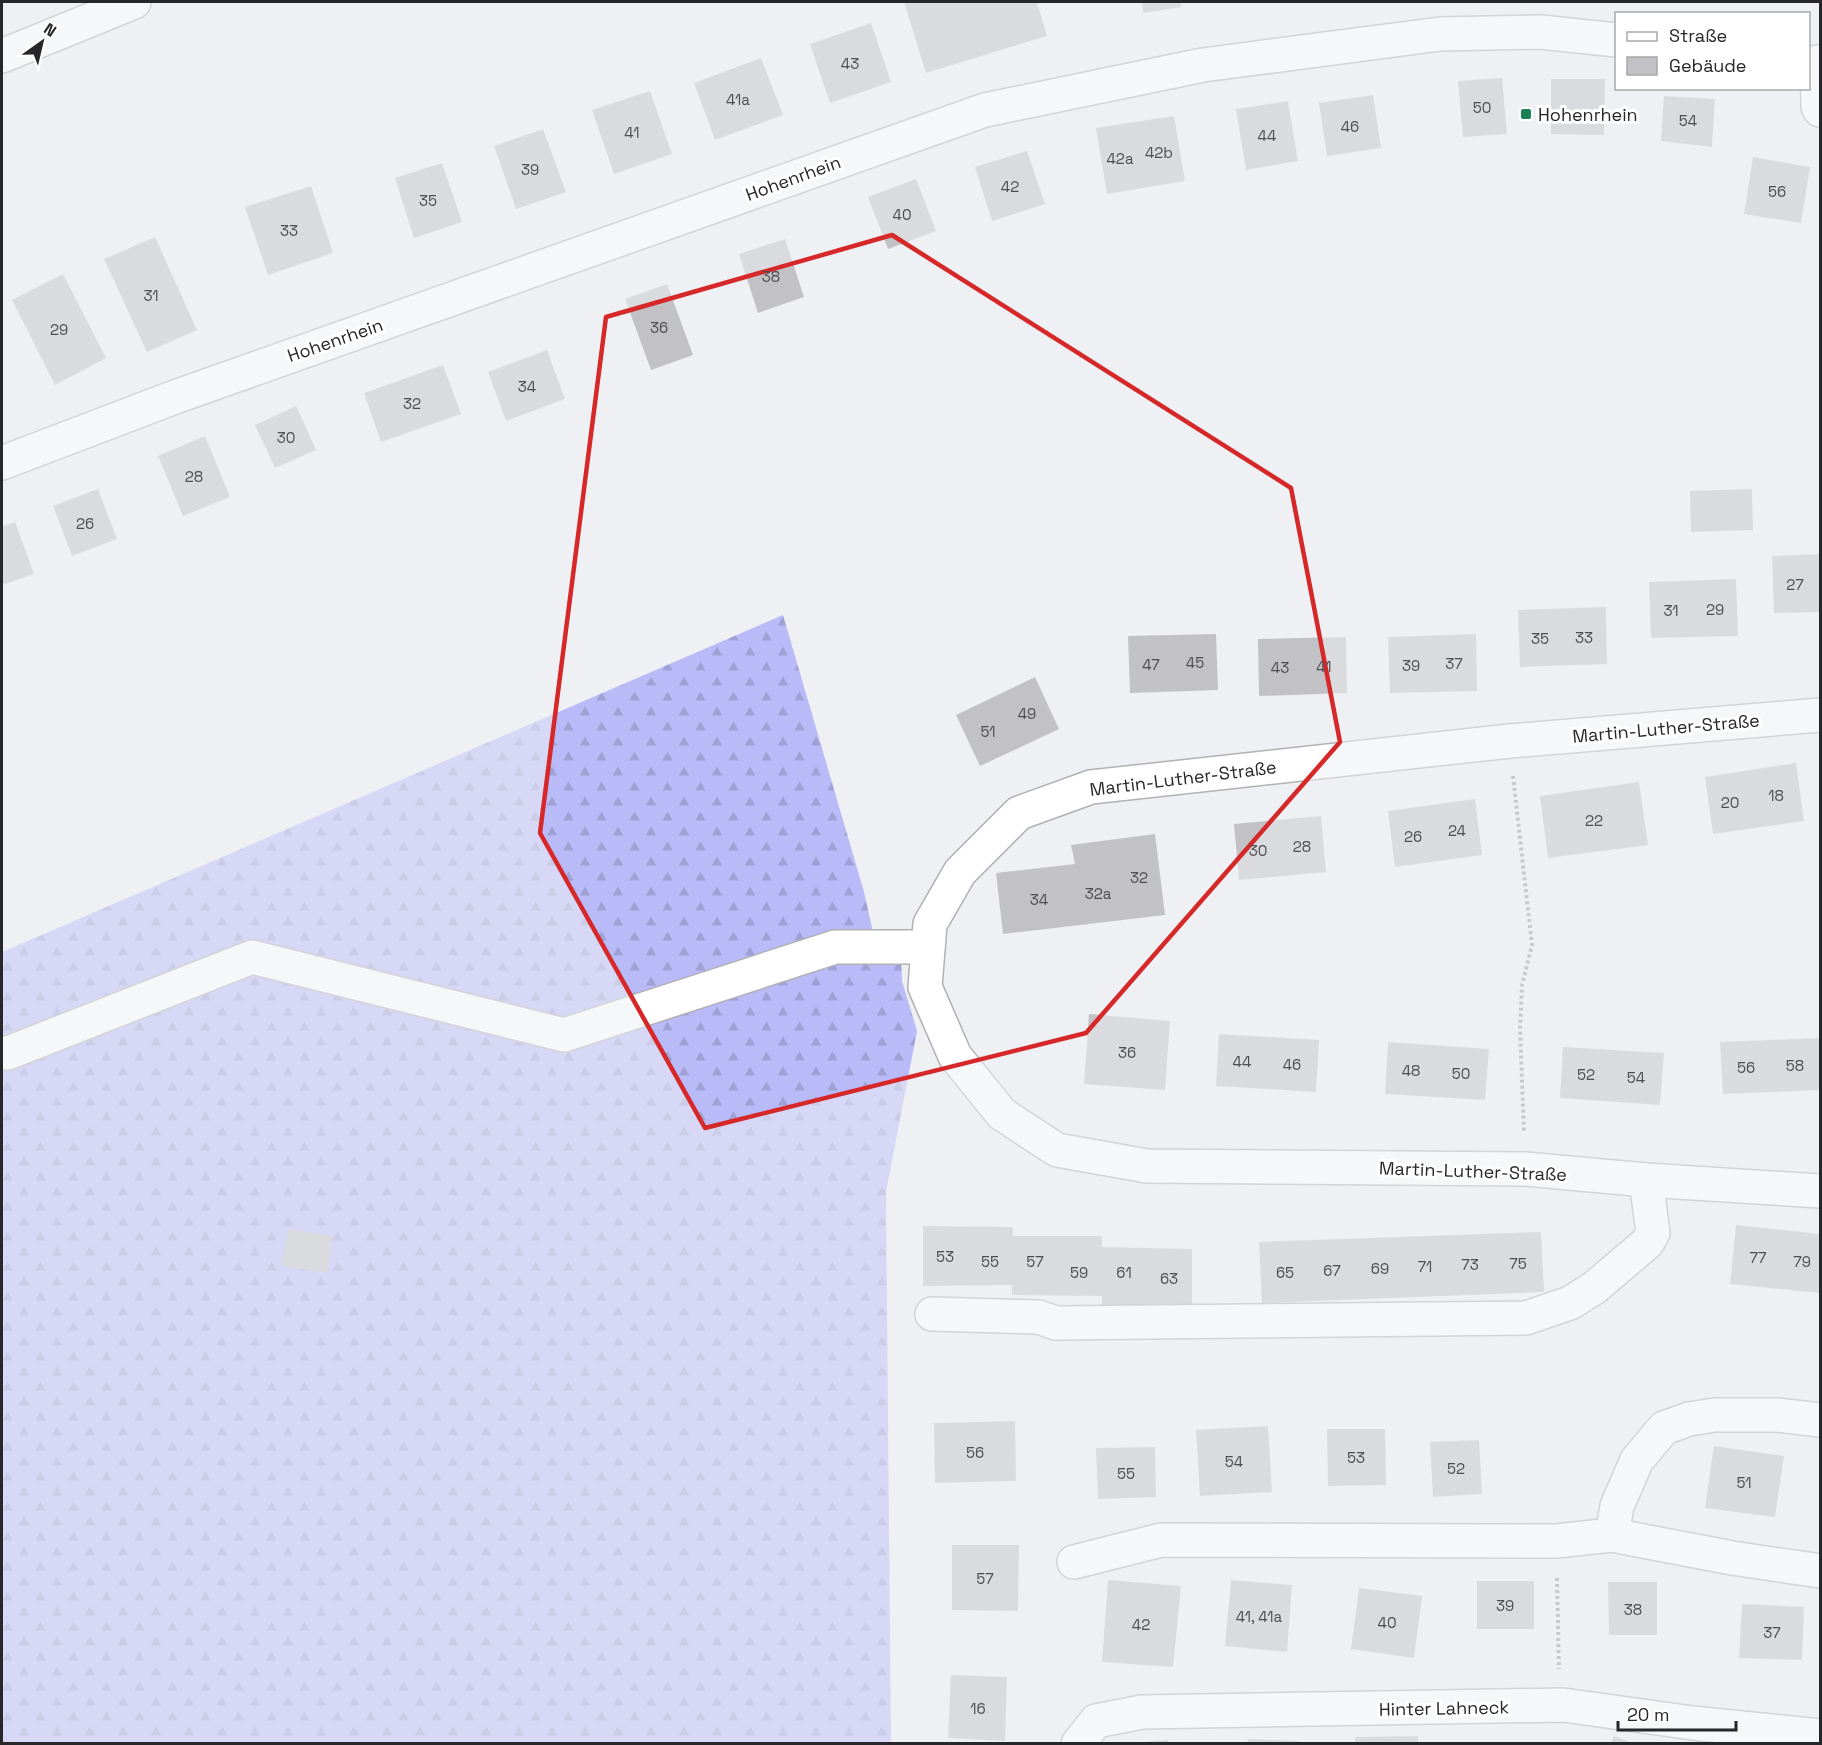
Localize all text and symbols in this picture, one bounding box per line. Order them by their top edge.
north arrow [12,12,72,72]
legend [1615,12,1810,90]
text: N [40,18,60,42]
text: Straße [1669,24,1727,47]
house number: 43 [841,54,859,73]
text: Gebäude [1669,54,1747,77]
house number: 41a [726,90,750,109]
house number: 50 [1473,98,1491,117]
place label: Hohenrhein [1538,103,1638,126]
marker: Hohenrhein [1519,107,1533,121]
house number: 54 [1679,111,1697,130]
house number: 46 [1341,117,1359,136]
house number: 41 [624,123,640,142]
house number: 44 [1258,126,1276,145]
house number: 42b [1145,143,1173,162]
house number: 42a [1106,149,1134,168]
street label: Hohenrhein [742,150,844,206]
house number: 39 [521,160,539,179]
house number: 42 [1001,177,1019,196]
house number: 56 [1768,182,1786,201]
house number: 35 [419,191,437,210]
house number: 40 [893,205,912,224]
house number: 33 [280,221,298,240]
house number: 38 [762,267,780,286]
house number: 31 [143,286,159,305]
street label: Hohenrhein [284,313,386,367]
house number: 36 [650,318,668,337]
house number: 29 [50,320,68,339]
house number: 34 [518,377,536,396]
house number: 32 [403,394,421,413]
house number: 30 [277,428,295,447]
house number: 28 [185,467,203,486]
house number: 26 [76,514,94,533]
house number: 27 [1786,575,1804,594]
house number: 29 [1706,600,1724,619]
house number: 31 [1663,601,1679,620]
house number: 33 [1575,628,1593,647]
house number: 35 [1531,629,1549,648]
house number: 45 [1186,653,1204,672]
house number: 37 [1445,654,1463,673]
house number: 47 [1142,655,1160,674]
house number: 39 [1402,656,1420,675]
house number: 41 [1316,657,1332,676]
house number: 43 [1271,658,1289,677]
house number: 49 [1018,704,1036,723]
street label: Martin-Luther-Straße [1571,708,1761,748]
house number: 51 [980,722,996,741]
street label: Martin-Luther-Straße [1088,755,1278,801]
house number: 18 [1768,786,1784,805]
house number: 20 [1721,793,1739,812]
house number: 22 [1585,811,1603,830]
house number: 24 [1448,821,1466,840]
house number: 26 [1404,827,1422,846]
house number: 28 [1293,837,1311,856]
house number: 30 [1249,841,1267,860]
house number: 32 [1130,868,1148,887]
house number: 32a [1085,884,1112,903]
house number: 34 [1030,890,1048,909]
house number: 36 [1118,1043,1136,1062]
house number: 44 [1233,1052,1251,1071]
house number: 46 [1283,1055,1301,1074]
house number: 58 [1786,1056,1804,1075]
house number: 56 [1737,1058,1755,1077]
house number: 48 [1402,1061,1420,1080]
house number: 50 [1452,1064,1470,1083]
house number: 52 [1577,1065,1595,1084]
house number: 54 [1627,1068,1645,1087]
street label: Martin-Luther-Straße [1379,1156,1567,1186]
house number: 53 [936,1247,954,1266]
house number: 77 [1750,1248,1766,1267]
house number: 55 [981,1252,999,1271]
house number: 57 [1026,1252,1044,1271]
house number: 79 [1793,1252,1811,1271]
house number: 75 [1509,1254,1527,1273]
house number: 73 [1461,1255,1479,1274]
house number: 71 [1418,1257,1432,1276]
house number: 69 [1371,1259,1389,1278]
house number: 67 [1323,1261,1341,1280]
house number: 59 [1070,1263,1088,1282]
house number: 61 [1116,1263,1132,1282]
house number: 65 [1276,1263,1294,1282]
house number: 63 [1160,1269,1178,1288]
house number: 56 [966,1443,984,1462]
house number: 53 [1347,1448,1365,1467]
house number: 54 [1225,1452,1243,1471]
house number: 52 [1447,1459,1465,1478]
house number: 55 [1117,1464,1135,1483]
house number: 51 [1736,1473,1752,1492]
house number: 57 [976,1569,994,1588]
house number: 39 [1496,1596,1514,1615]
house number: 38 [1624,1600,1642,1619]
house number: 41, 41a [1236,1607,1283,1626]
house number: 40 [1378,1613,1397,1632]
house number: 42 [1132,1615,1150,1634]
house number: 37 [1763,1623,1781,1642]
scale bar [1618,1694,1736,1732]
street label: Hinter Lahneck [1379,1695,1510,1721]
house number: 16 [970,1699,986,1718]
text: 20 m [1627,1703,1670,1726]

